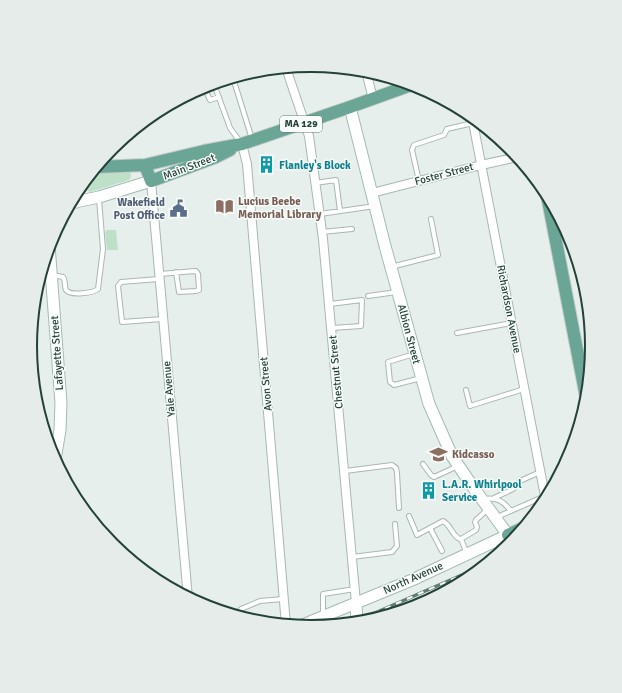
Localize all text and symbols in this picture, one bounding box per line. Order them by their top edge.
road number: MA 129 [280,116,322,132]
street label: Main Street [161,151,217,183]
building icon: Flanley's Block [256,155,276,175]
place label: Flanley's Block [279,159,351,172]
street label: Foster Street [413,160,475,188]
place label: Lucius Beebe Memorial Library [238,195,322,221]
place label: Wakefield Post Office [114,196,166,222]
library icon: Lucius Beebe Memorial Library [215,197,235,217]
public building icon: Wakefield Post Office [168,198,188,218]
street label: Richardson Avenue [494,264,524,354]
street label: Albion Street [395,303,423,365]
street label: Lafayette Street [48,315,66,391]
street label: Chestnut Street [326,335,346,409]
street label: Avon Street [257,356,275,412]
street label: Yale Avenue [160,361,178,417]
school or university icon: Kidcasso [429,444,449,464]
place label: Kidcasso [452,448,495,461]
place label: L.A.R. Whirlpool Service [442,478,522,504]
building icon: L.A.R. Whirlpool Service [419,480,439,500]
street label: North Avenue [381,559,445,597]

